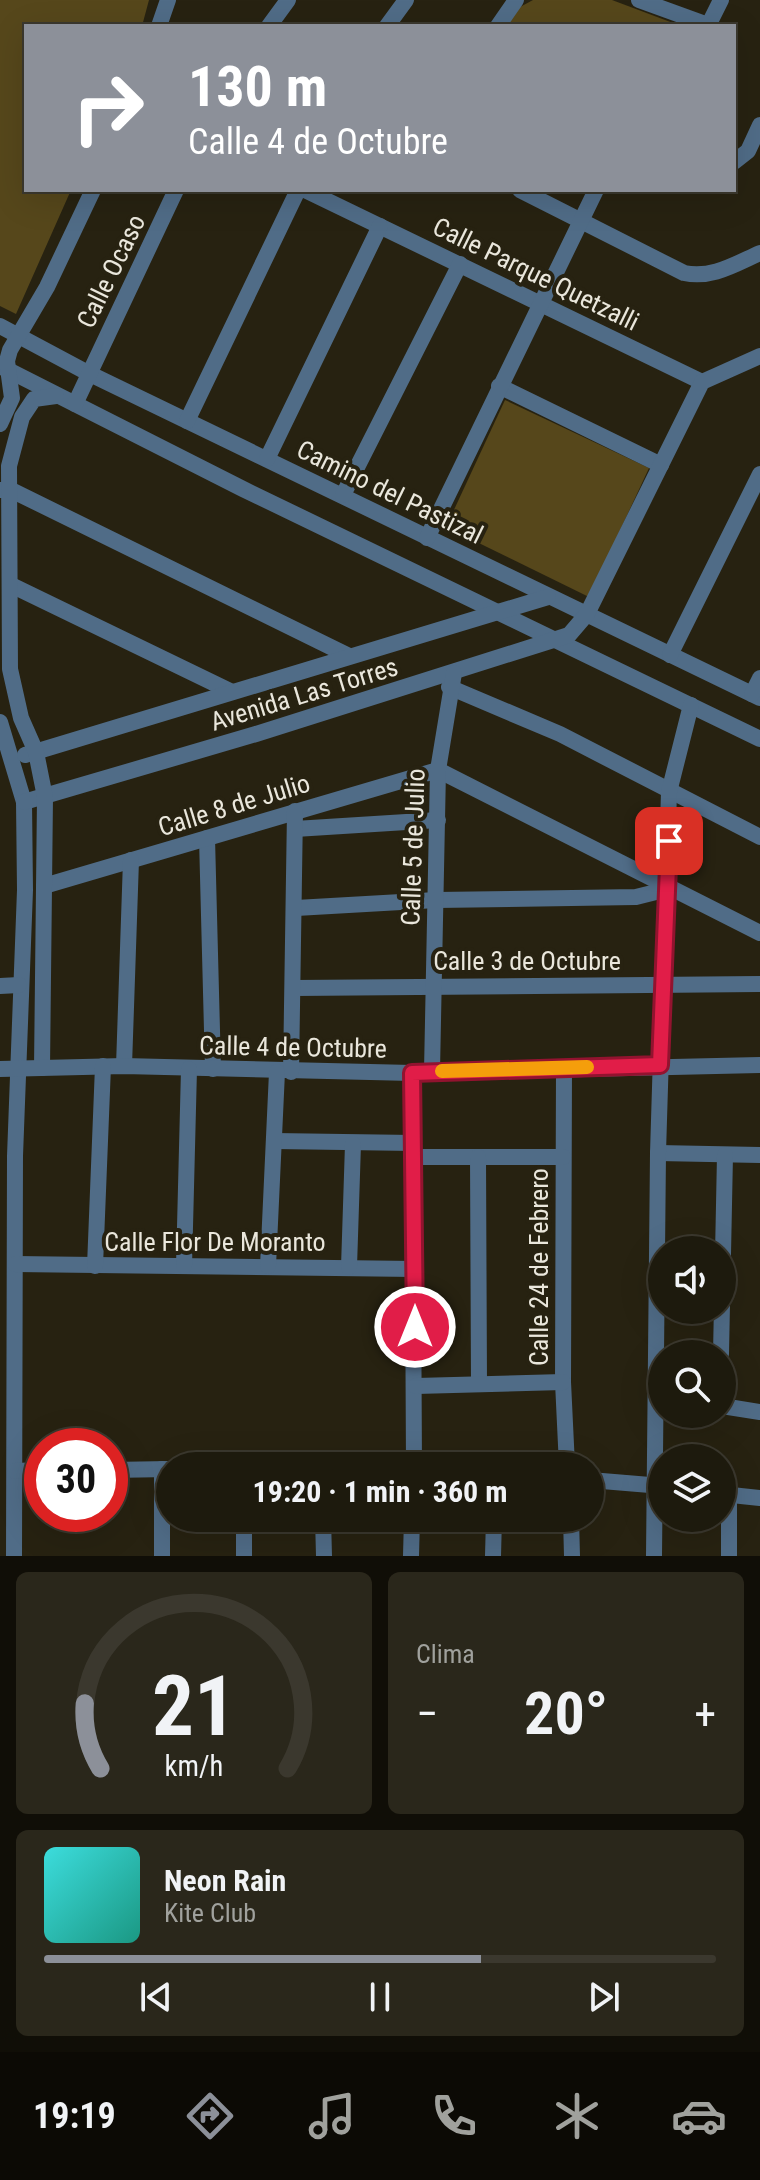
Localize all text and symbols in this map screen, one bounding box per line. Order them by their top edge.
text: 130 m [188,54,327,120]
icon: right [56,56,160,160]
text: Calle 4 de Octubre [188,121,448,163]
street label: Calle Ocaso [71,209,151,333]
street label: Calle Parque Quetzalli [428,211,644,337]
street label: Camino del Pastizal [292,434,488,550]
street label: Avenida Las Torres [207,651,401,737]
street label: Calle 8 de Julio [154,768,314,842]
street label: Calle 5 de Julio [395,768,431,926]
pin [635,807,703,875]
icon: arrive [647,819,691,863]
street label: Calle 3 de Octubre [433,946,621,976]
street label: Calle 4 de Octubre [199,1030,387,1064]
street label: Calle 24 de Febrero [524,1168,554,1366]
street label: Calle Flor De Moranto [104,1227,326,1257]
map controls [648,1236,736,1532]
button: sound [648,1236,736,1324]
position arrow [373,1285,457,1369]
button: search [648,1340,736,1428]
speed limit sign: 30 [24,1428,128,1532]
button: layers [648,1444,736,1532]
text: 19:20 · 1 min · 360 m [253,1474,507,1509]
text: Clima [416,1639,475,1669]
text: 21 [152,1658,236,1755]
text: 20° [524,1678,608,1749]
text: − [416,1688,438,1740]
text: + [694,1688,716,1740]
text: km/h [165,1749,223,1783]
text: Neon Rain [164,1863,286,1898]
text: Kite Club [164,1898,256,1928]
icon: previous [134,1975,178,2019]
icon: pause [358,1975,402,2019]
icon: next [582,1975,626,2019]
icon: directions [182,2088,238,2144]
icon: music [304,2088,360,2144]
icon: phone [426,2088,482,2144]
icon: climate [549,2088,605,2144]
icon: car [671,2088,727,2144]
text: 19:19 [33,2095,116,2137]

